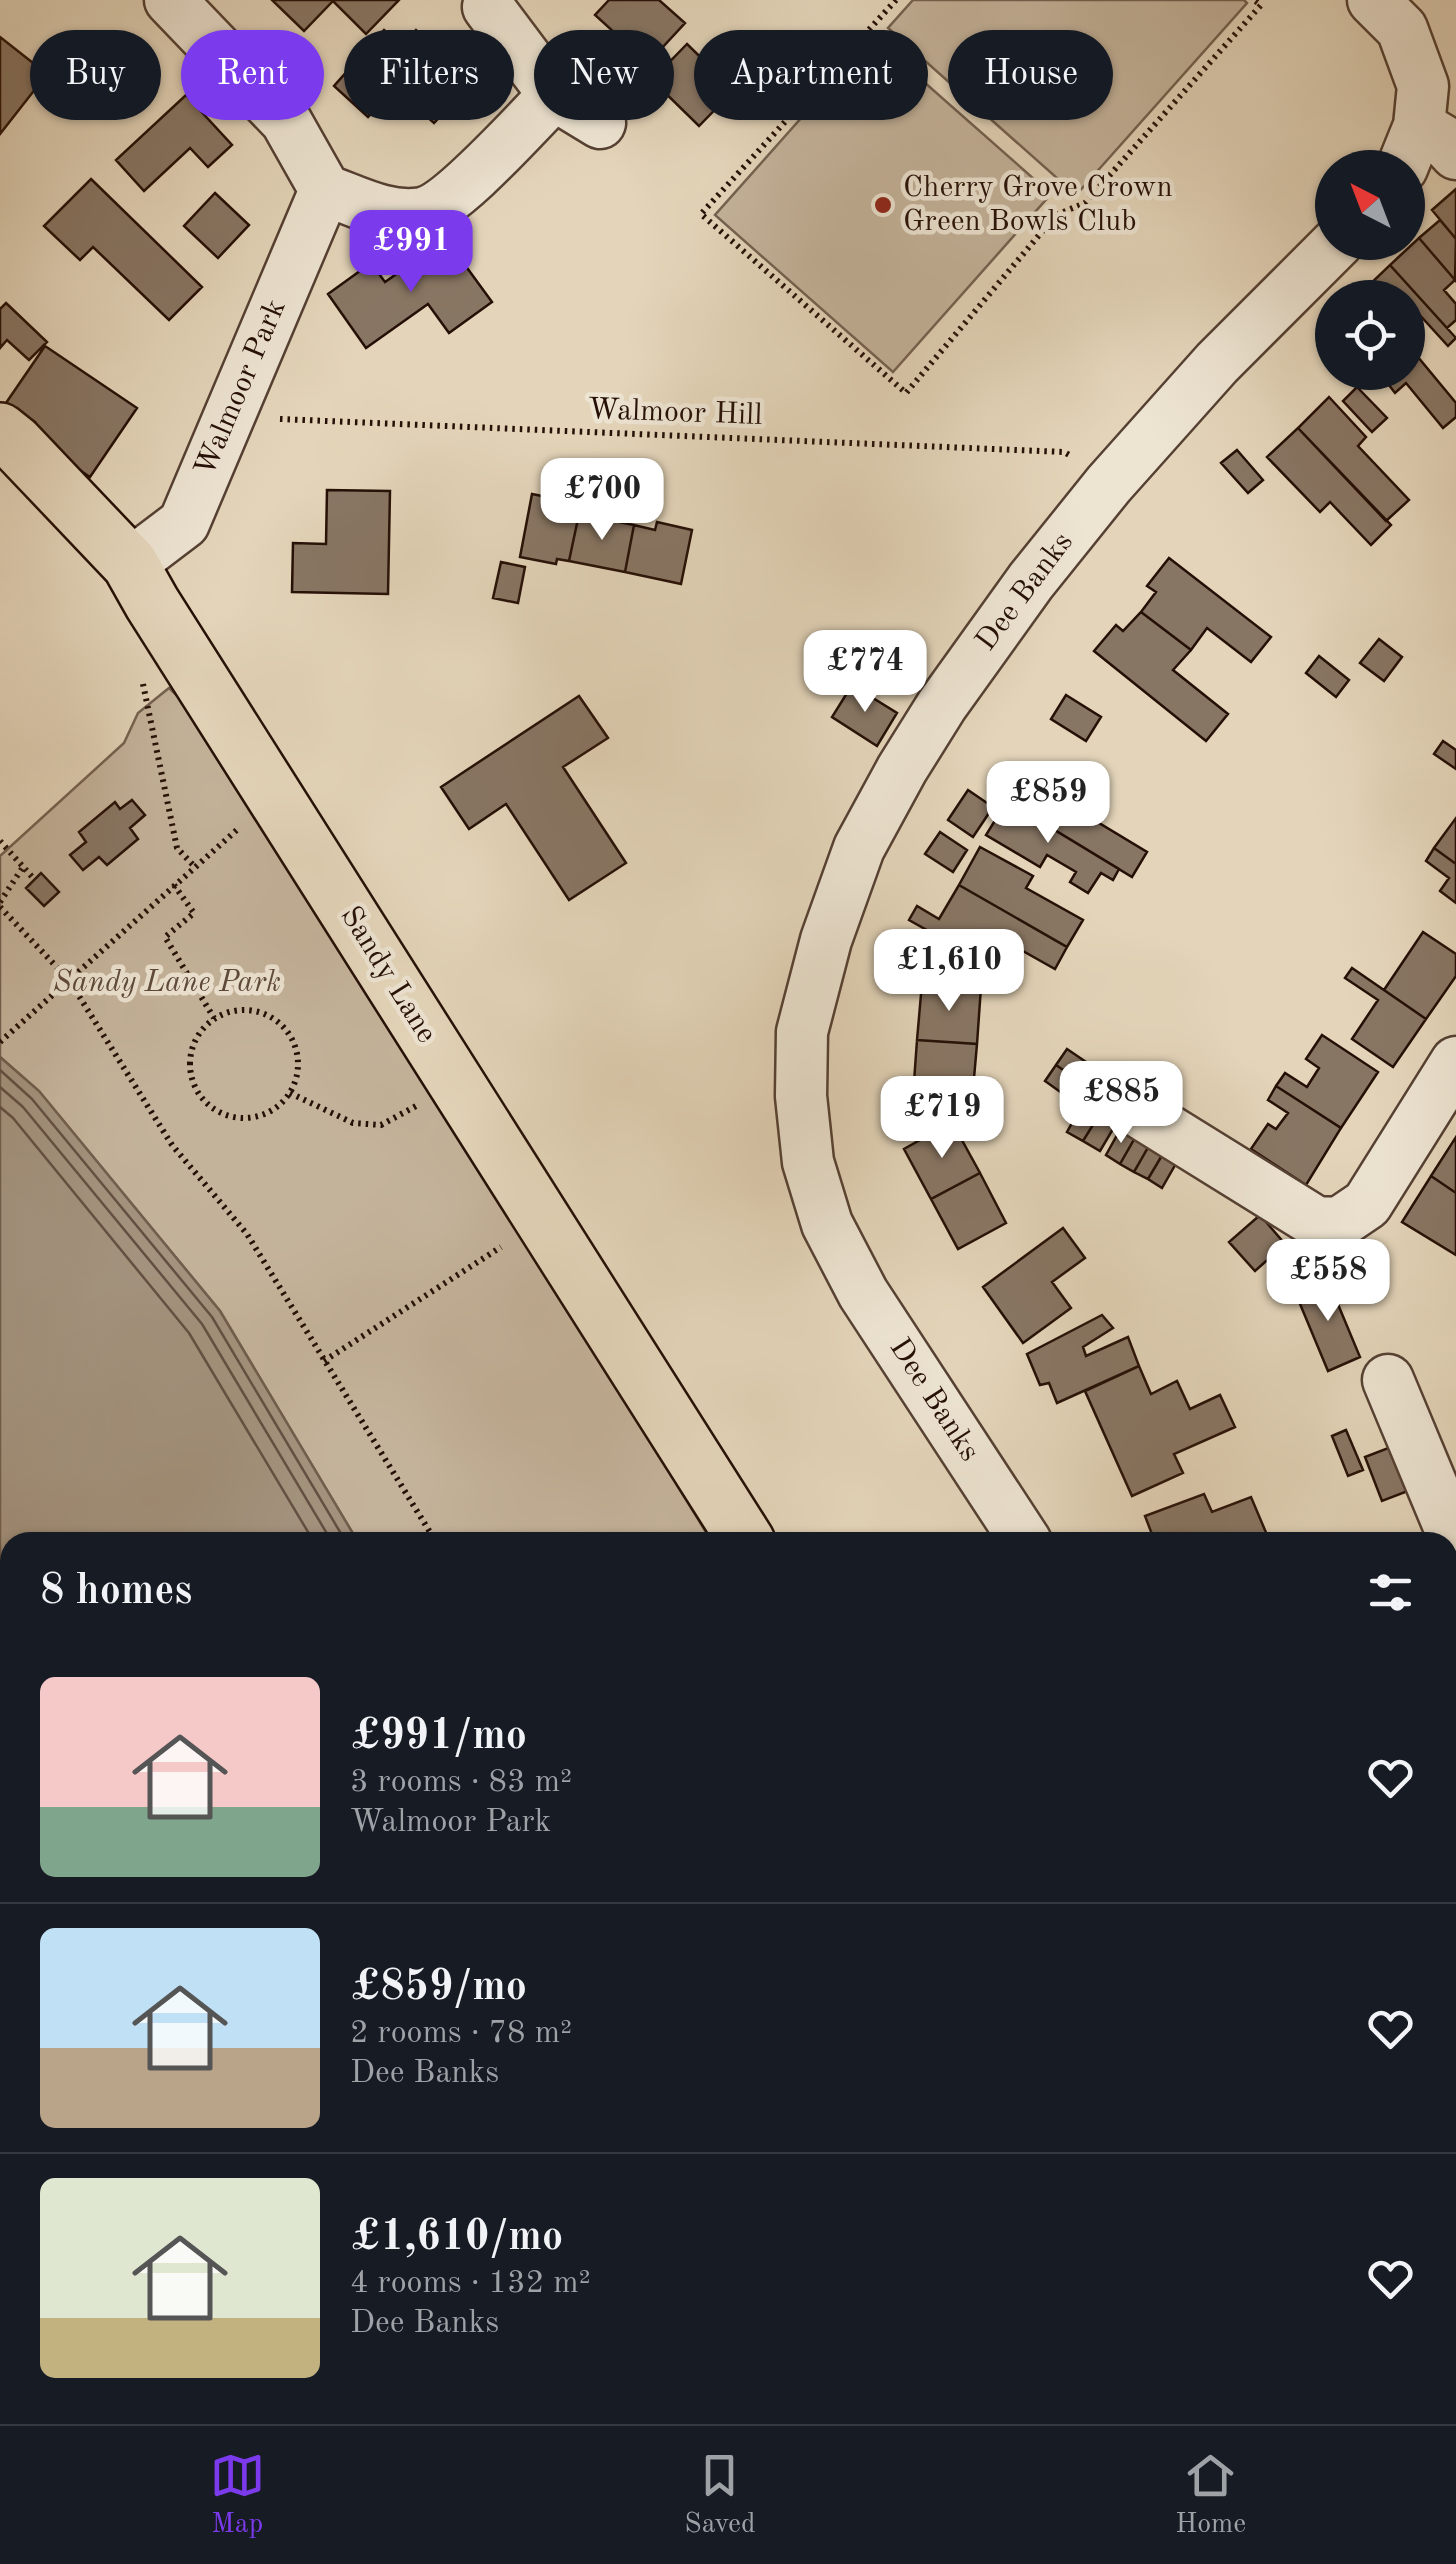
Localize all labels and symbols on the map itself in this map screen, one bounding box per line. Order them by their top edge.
north arrow [1315,150,1425,260]
place label: Cherry Grove Crown Green Bowls Club [903,173,1173,237]
marker: Cherry Grove Crown Green Bowls Club [872,194,894,216]
pin: £991 [352,210,470,295]
street label: Walmoor Park [190,295,292,481]
street label: Walmoor Hill [587,395,763,431]
pin: £700 [543,458,661,543]
street label: Dee Banks [971,527,1079,657]
pin: £774 [806,630,924,715]
pin: £859 [989,761,1107,846]
street label: Sandy Lane [334,902,442,1048]
pin: £1,610 [868,929,1030,1014]
park label: Sandy Lane Park [53,968,281,998]
pin: £885 [1062,1061,1180,1146]
pin: £719 [883,1076,1001,1161]
pin: £558 [1269,1239,1387,1324]
street label: Dee Banks [883,1333,985,1467]

